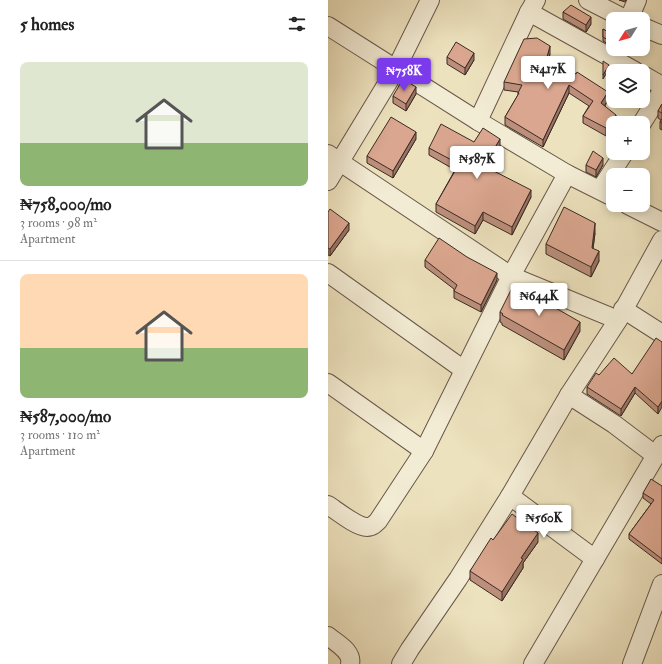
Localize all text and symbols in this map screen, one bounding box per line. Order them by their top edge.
north arrow [606,12,650,56]
map controls [606,12,650,212]
icon: filters [286,13,308,35]
text: 5 homes [20,14,74,35]
pin: ₦417K [520,56,576,90]
pin: ₦758K [376,58,432,92]
text: ₦417K [530,61,566,77]
text: ₦758K [386,63,422,79]
button: layers [606,64,650,108]
icon: home [128,88,200,160]
button: + [606,116,650,160]
pin: ₦587K [449,146,505,180]
text: ₦587K [459,151,495,167]
button: − [606,168,650,212]
text: ₦758,000/mo [20,194,111,215]
text: 3 rooms · 98 m² [20,215,97,231]
text: Apartment [20,231,76,247]
pin: ₦644K [511,283,567,317]
text: ₦644K [519,288,559,304]
icon: home [128,300,200,372]
text: ₦587,000/mo [20,406,111,427]
text: 3 rooms · 110 m² [20,427,100,443]
text: Apartment [20,443,76,459]
pin: ₦560K [516,505,572,539]
text: ₦560K [525,510,563,526]

